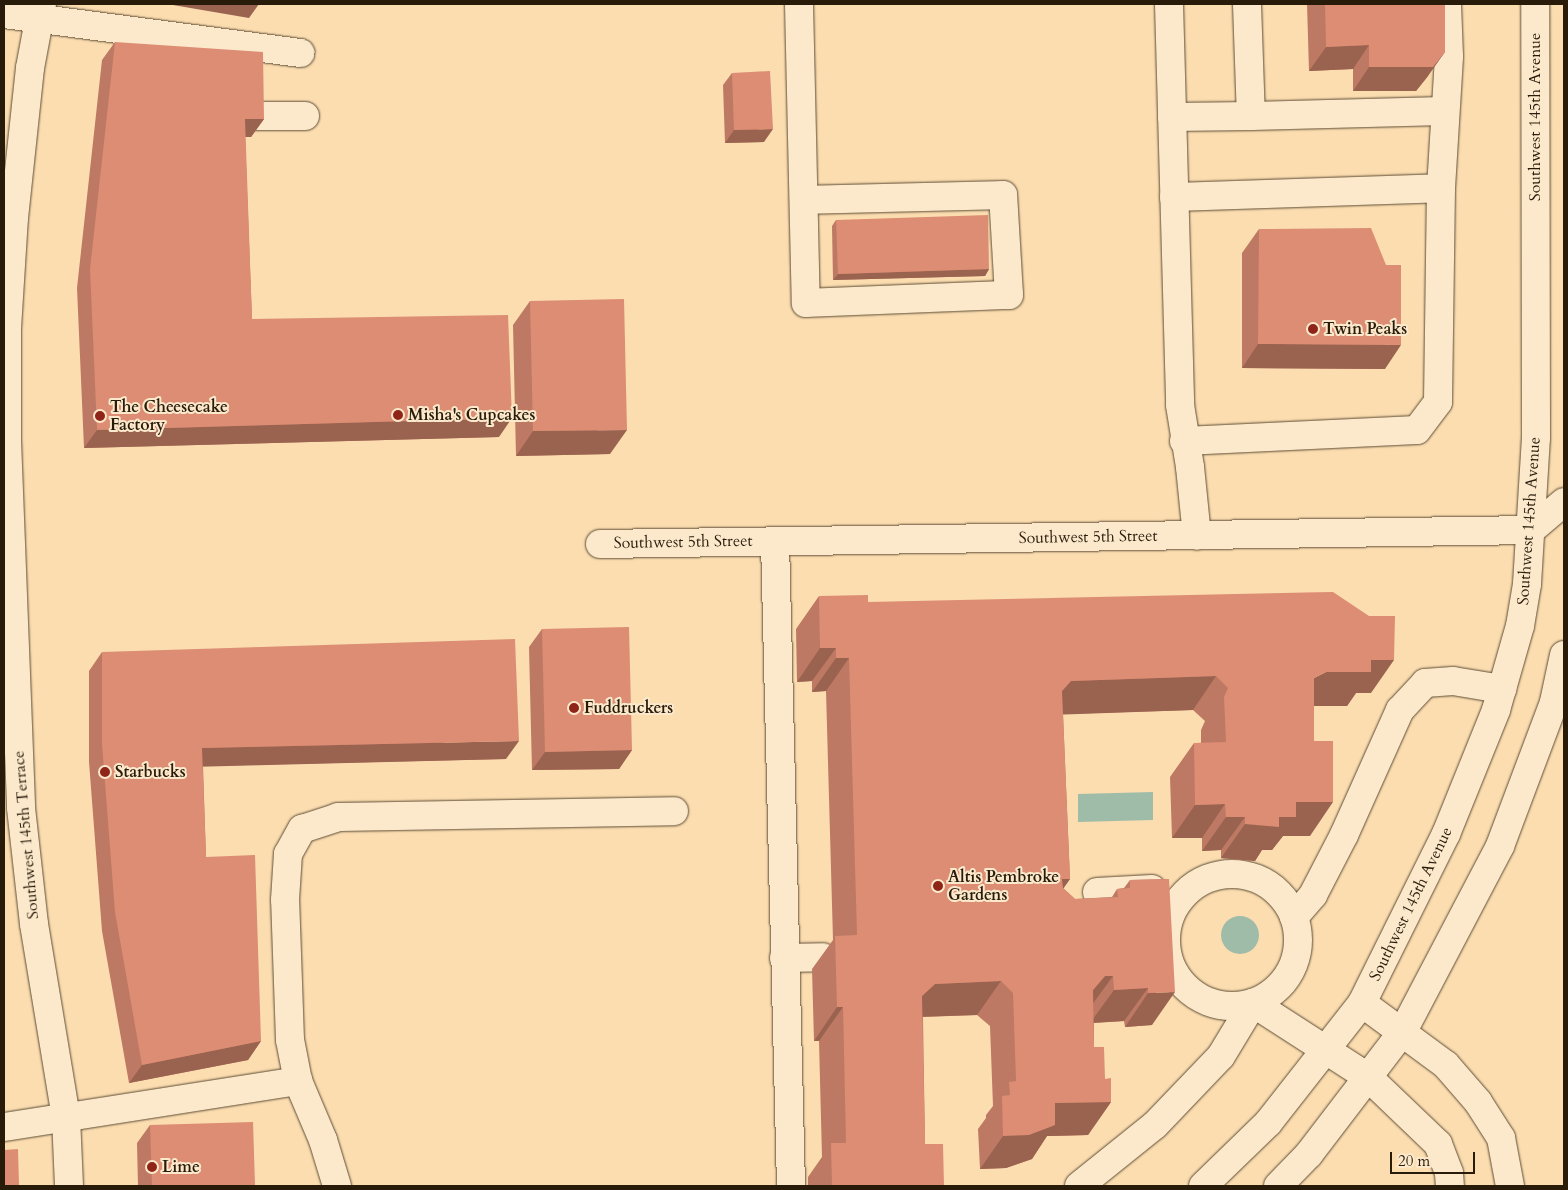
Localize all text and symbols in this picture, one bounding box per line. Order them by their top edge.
street label: Southwest 145th Avenue [1525,33,1545,201]
place label: Twin Peaks [1323,319,1407,339]
marker: Twin Peaks [1307,323,1319,335]
place label: The Cheesecake Factory [110,397,228,435]
place label: Misha's Cupcakes [408,405,535,425]
marker: Misha's Cupcakes [392,409,404,421]
marker: The Cheesecake Factory [94,410,106,422]
street label: Southwest 145th Avenue [1514,436,1544,606]
street label: Southwest 5th Street [1018,526,1158,548]
street label: Southwest 5th Street [613,531,753,553]
place label: Fuddruckers [584,698,673,718]
marker: Fuddruckers [568,702,580,714]
street label: Southwest 145th Terrace [9,750,43,920]
place label: Starbucks [115,762,186,782]
marker: Starbucks [99,766,111,778]
street label: Southwest 145th Avenue [1365,824,1457,984]
place label: Altis Pembroke Gardens [948,867,1059,905]
marker: Altis Pembroke Gardens [932,880,944,892]
scale bar [1393,1142,1478,1174]
text: 20 m [1398,1151,1430,1171]
place label: Lime [162,1157,200,1177]
marker: Lime [146,1161,158,1173]

